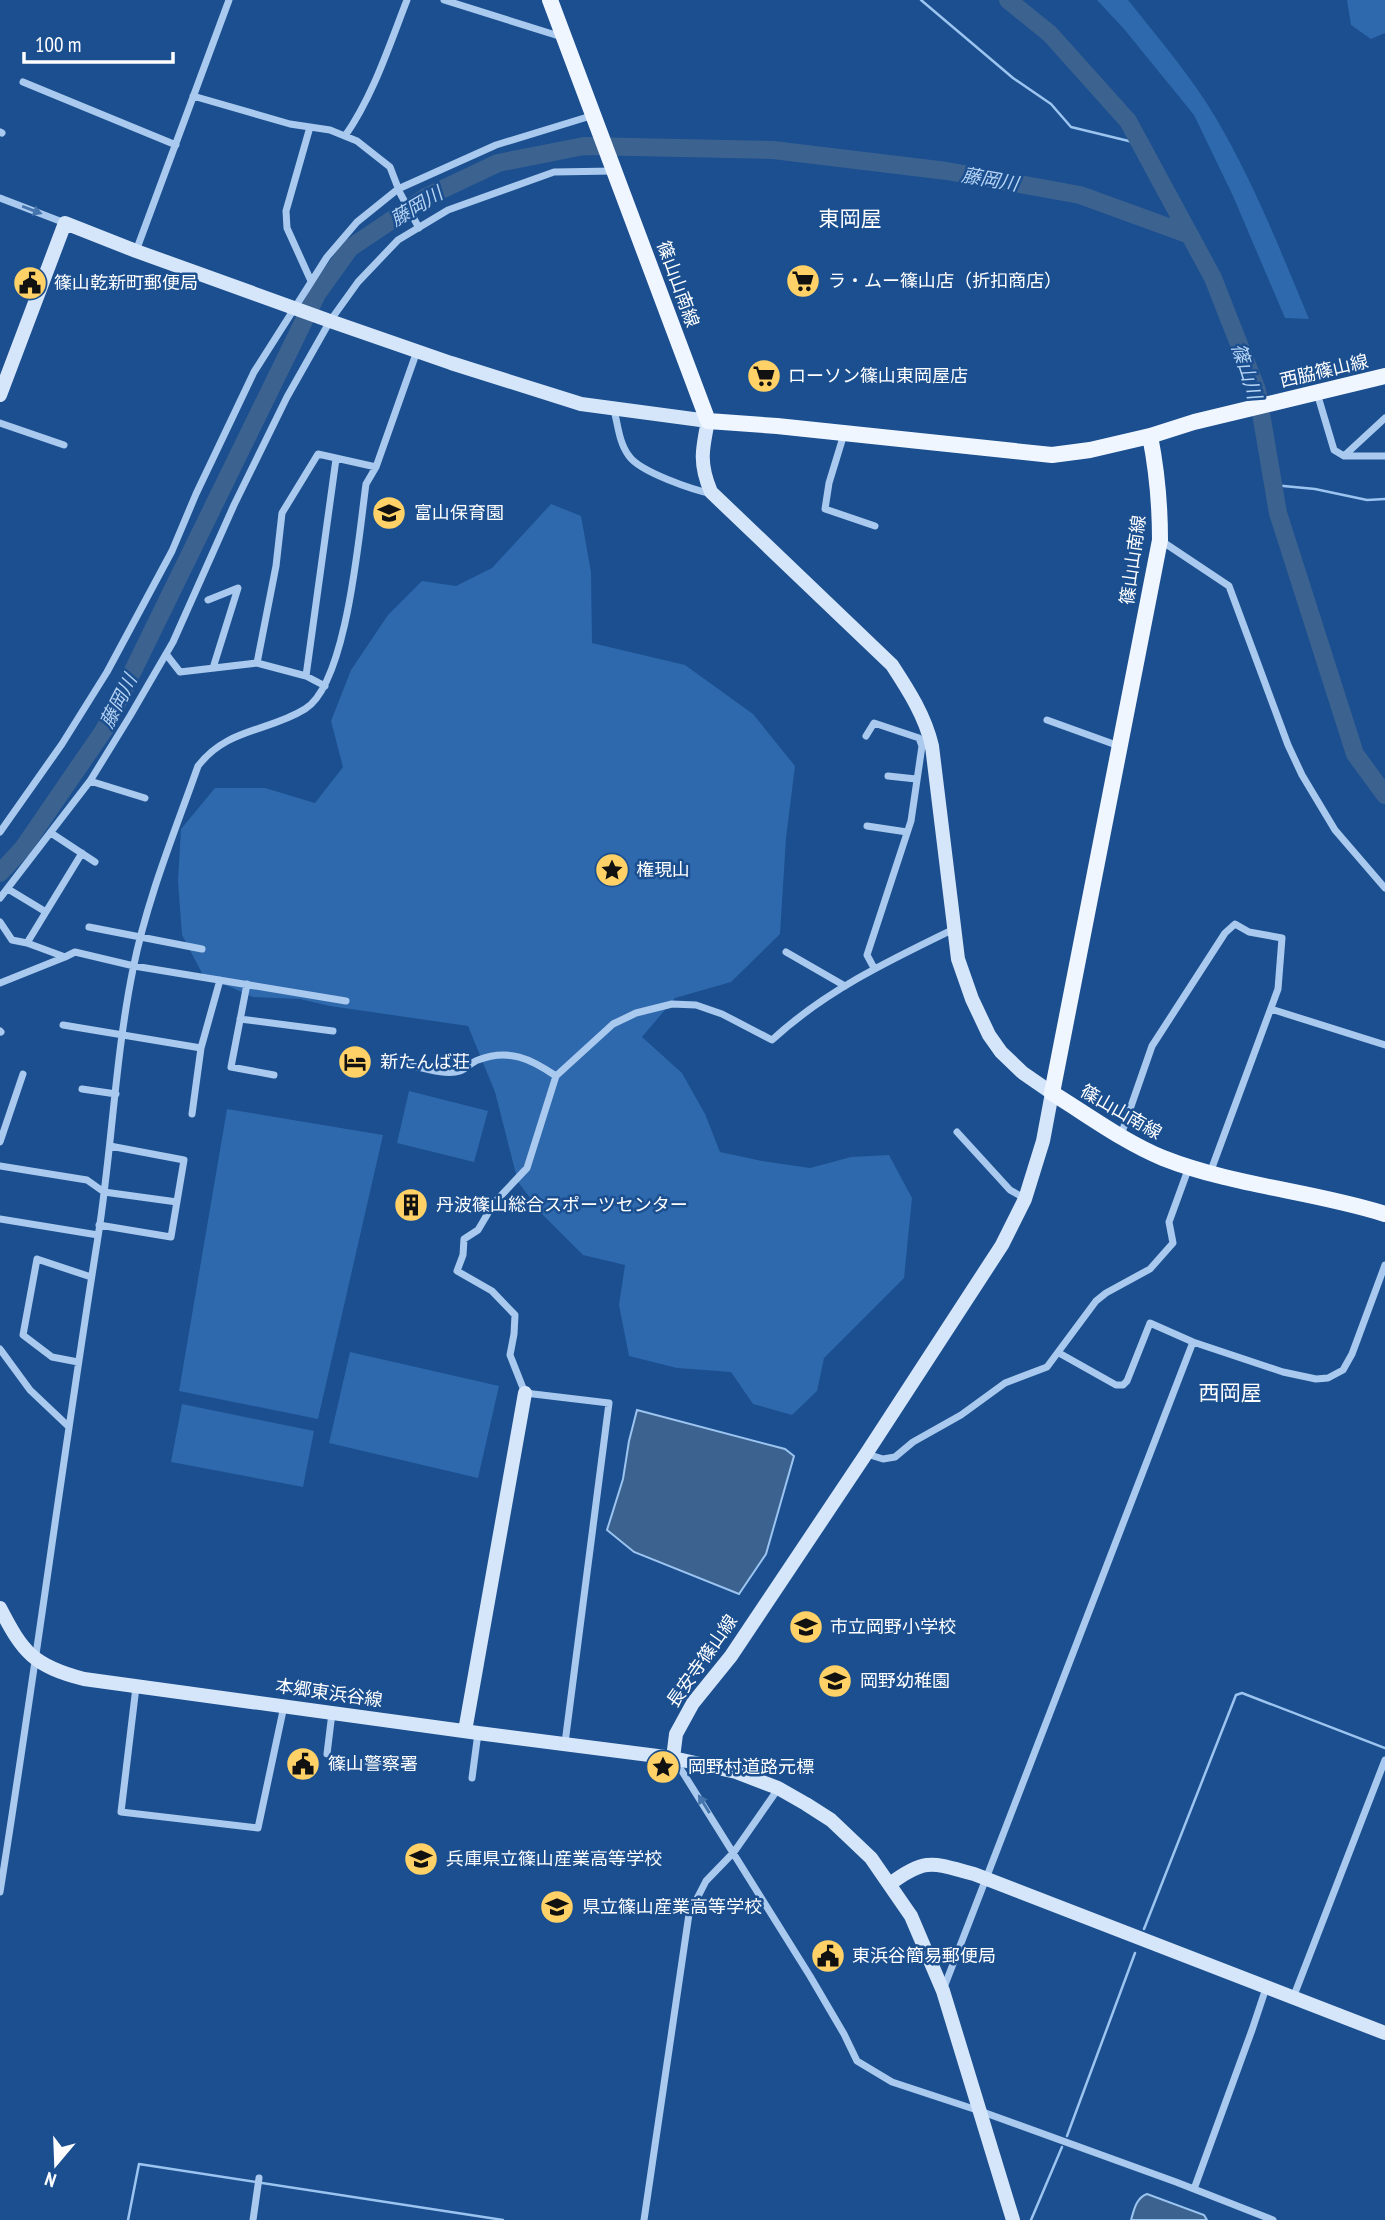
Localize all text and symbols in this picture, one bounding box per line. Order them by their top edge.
scale bar [24,21,173,65]
text: 100 m [35,31,81,58]
water label: 藤岡川 [960,162,1022,196]
water label: 藤岡川 [385,180,448,231]
one-way arrow [22,205,43,216]
district label: 東岡屋 [819,205,882,232]
street label: 篠山山南線 [652,238,705,330]
supermarket icon: ラ・ムー篠山店（折扣商店） [784,262,822,300]
public building icon: 篠山乾新町郵便局 [11,264,49,302]
place label: ラ・ムー篠山店（折扣商店） [828,269,1062,292]
place label: 篠山乾新町郵便局 [54,271,198,294]
water label: 篠山川 [1227,340,1268,404]
street label: 西脇篠山線 [1277,349,1370,392]
supermarket icon: ローソン篠山東岡屋店 [745,357,783,395]
place label: ローソン篠山東岡屋店 [788,364,968,387]
school or university icon: 富山保育園 [370,494,408,532]
place label: 富山保育園 [414,501,504,524]
street label: 篠山山南線 [1115,514,1150,606]
water label: 藤岡川 [94,668,143,732]
place icon: 権現山 [593,851,631,889]
place label: 権現山 [636,858,690,881]
hotel icon: 新たんば荘 [336,1043,374,1081]
place label: 新たんば荘 [380,1050,470,1073]
street label: 篠山山南線 [1077,1079,1166,1144]
building icon: 丹波篠山総合スポーツセンター [392,1186,430,1224]
place label: 丹波篠山総合スポーツセンター [436,1193,688,1216]
district label: 西岡屋 [1199,1379,1262,1406]
school or university icon: 市立岡野小学校 [787,1608,825,1646]
street label: 長安寺篠山線 [661,1610,742,1712]
place label: 市立岡野小学校 [830,1615,956,1638]
school or university icon: 岡野幼稚園 [816,1662,854,1700]
place label: 岡野幼稚園 [860,1669,950,1692]
street label: 本郷東浜谷線 [274,1674,384,1711]
public building icon: 篠山警察署 [284,1745,322,1783]
place icon: 岡野村道路元標 [644,1748,682,1786]
place label: 篠山警察署 [328,1752,418,1775]
place label: 岡野村道路元標 [688,1755,814,1778]
one-way arrow [698,1795,711,1814]
school or university icon: 兵庫県立篠山産業高等学校 [402,1840,440,1878]
place label: 兵庫県立篠山産業高等学校 [446,1847,662,1870]
school or university icon: 県立篠山産業高等学校 [538,1888,576,1926]
place label: 県立篠山産業高等学校 [582,1895,762,1918]
public building icon: 東浜谷簡易郵便局 [809,1937,847,1975]
place label: 東浜谷簡易郵便局 [852,1944,996,1967]
north arrow [21,2129,91,2199]
text: N [42,2167,59,2193]

